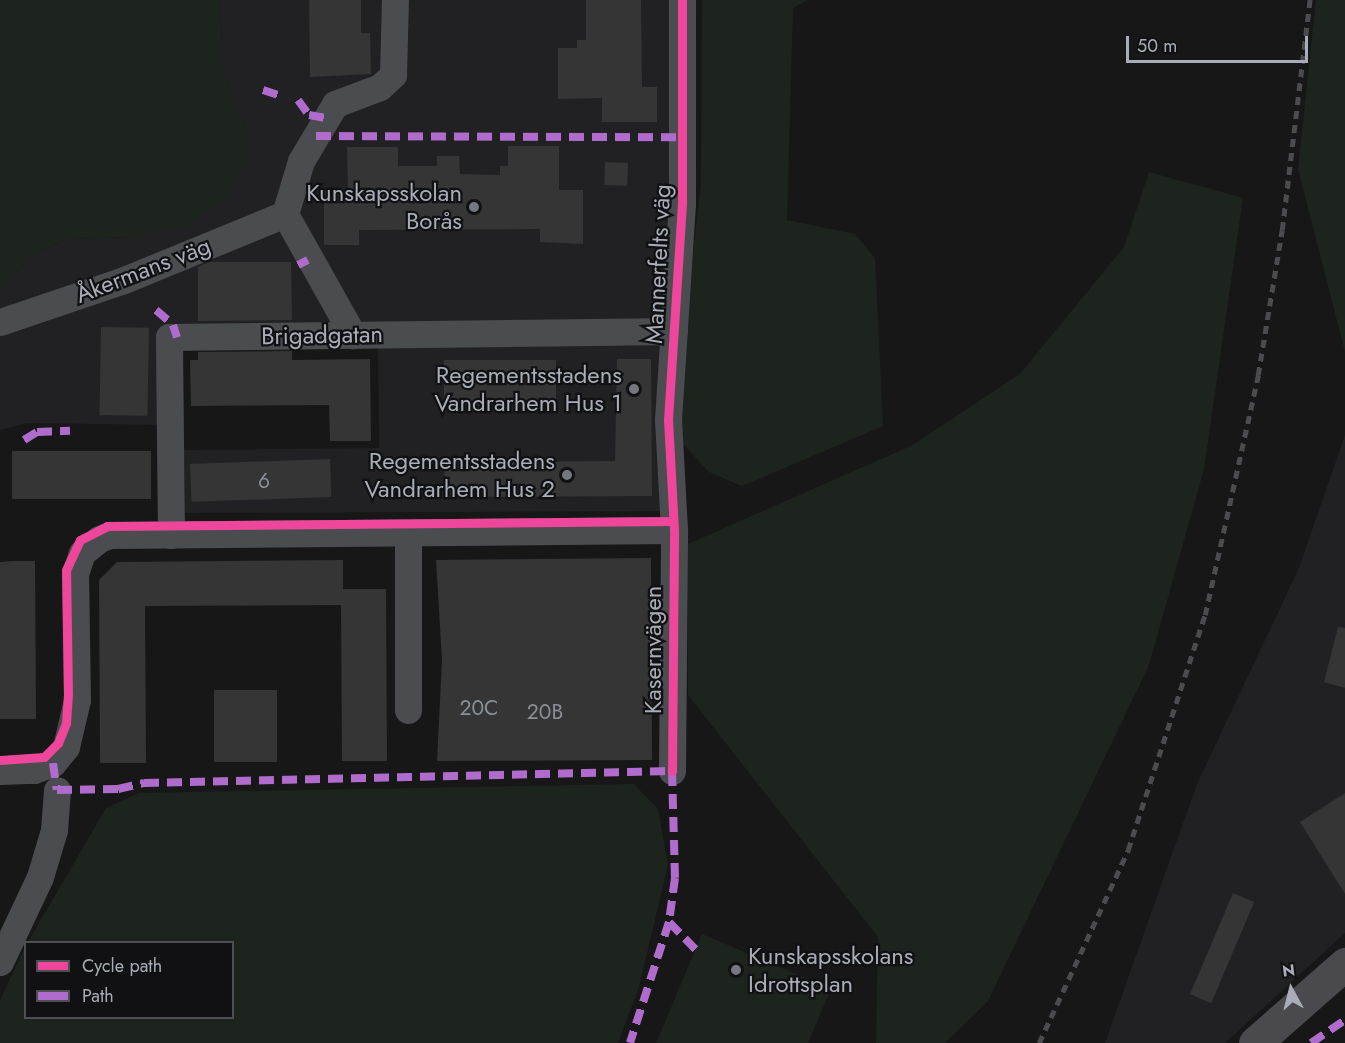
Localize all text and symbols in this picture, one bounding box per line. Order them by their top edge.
scale bar [1129,24,1310,62]
text: 50 m [1137,33,1177,59]
place label: Kunskapsskolan Borås [306,179,462,235]
street label: Mannerfelts väg [639,183,677,345]
marker: Kunskapsskolan Borås [467,200,481,214]
street label: Åkermans väg [71,231,215,309]
street label: Brigadgatan [261,320,383,350]
place label: Regementsstadens Vandrarhem Hus 1 [434,361,622,417]
marker: Regementsstadens Vandrarhem Hus 1 [627,382,641,396]
place label: Regementsstadens Vandrarhem Hus 2 [365,447,555,503]
house number: 6 [258,468,270,494]
marker: Regementsstadens Vandrarhem Hus 2 [560,468,574,482]
street label: Kasernvägen [639,586,667,714]
house number: 20C [460,695,498,721]
house number: 20B [527,699,563,725]
legend [24,941,234,1019]
place label: Kunskapsskolans Idrottsplan [748,942,913,998]
text: Cycle path [82,953,162,979]
text: N [1281,958,1296,983]
north arrow [1261,959,1321,1019]
marker: Kunskapsskolans Idrottsplan [729,963,743,977]
text: Path [82,983,114,1009]

